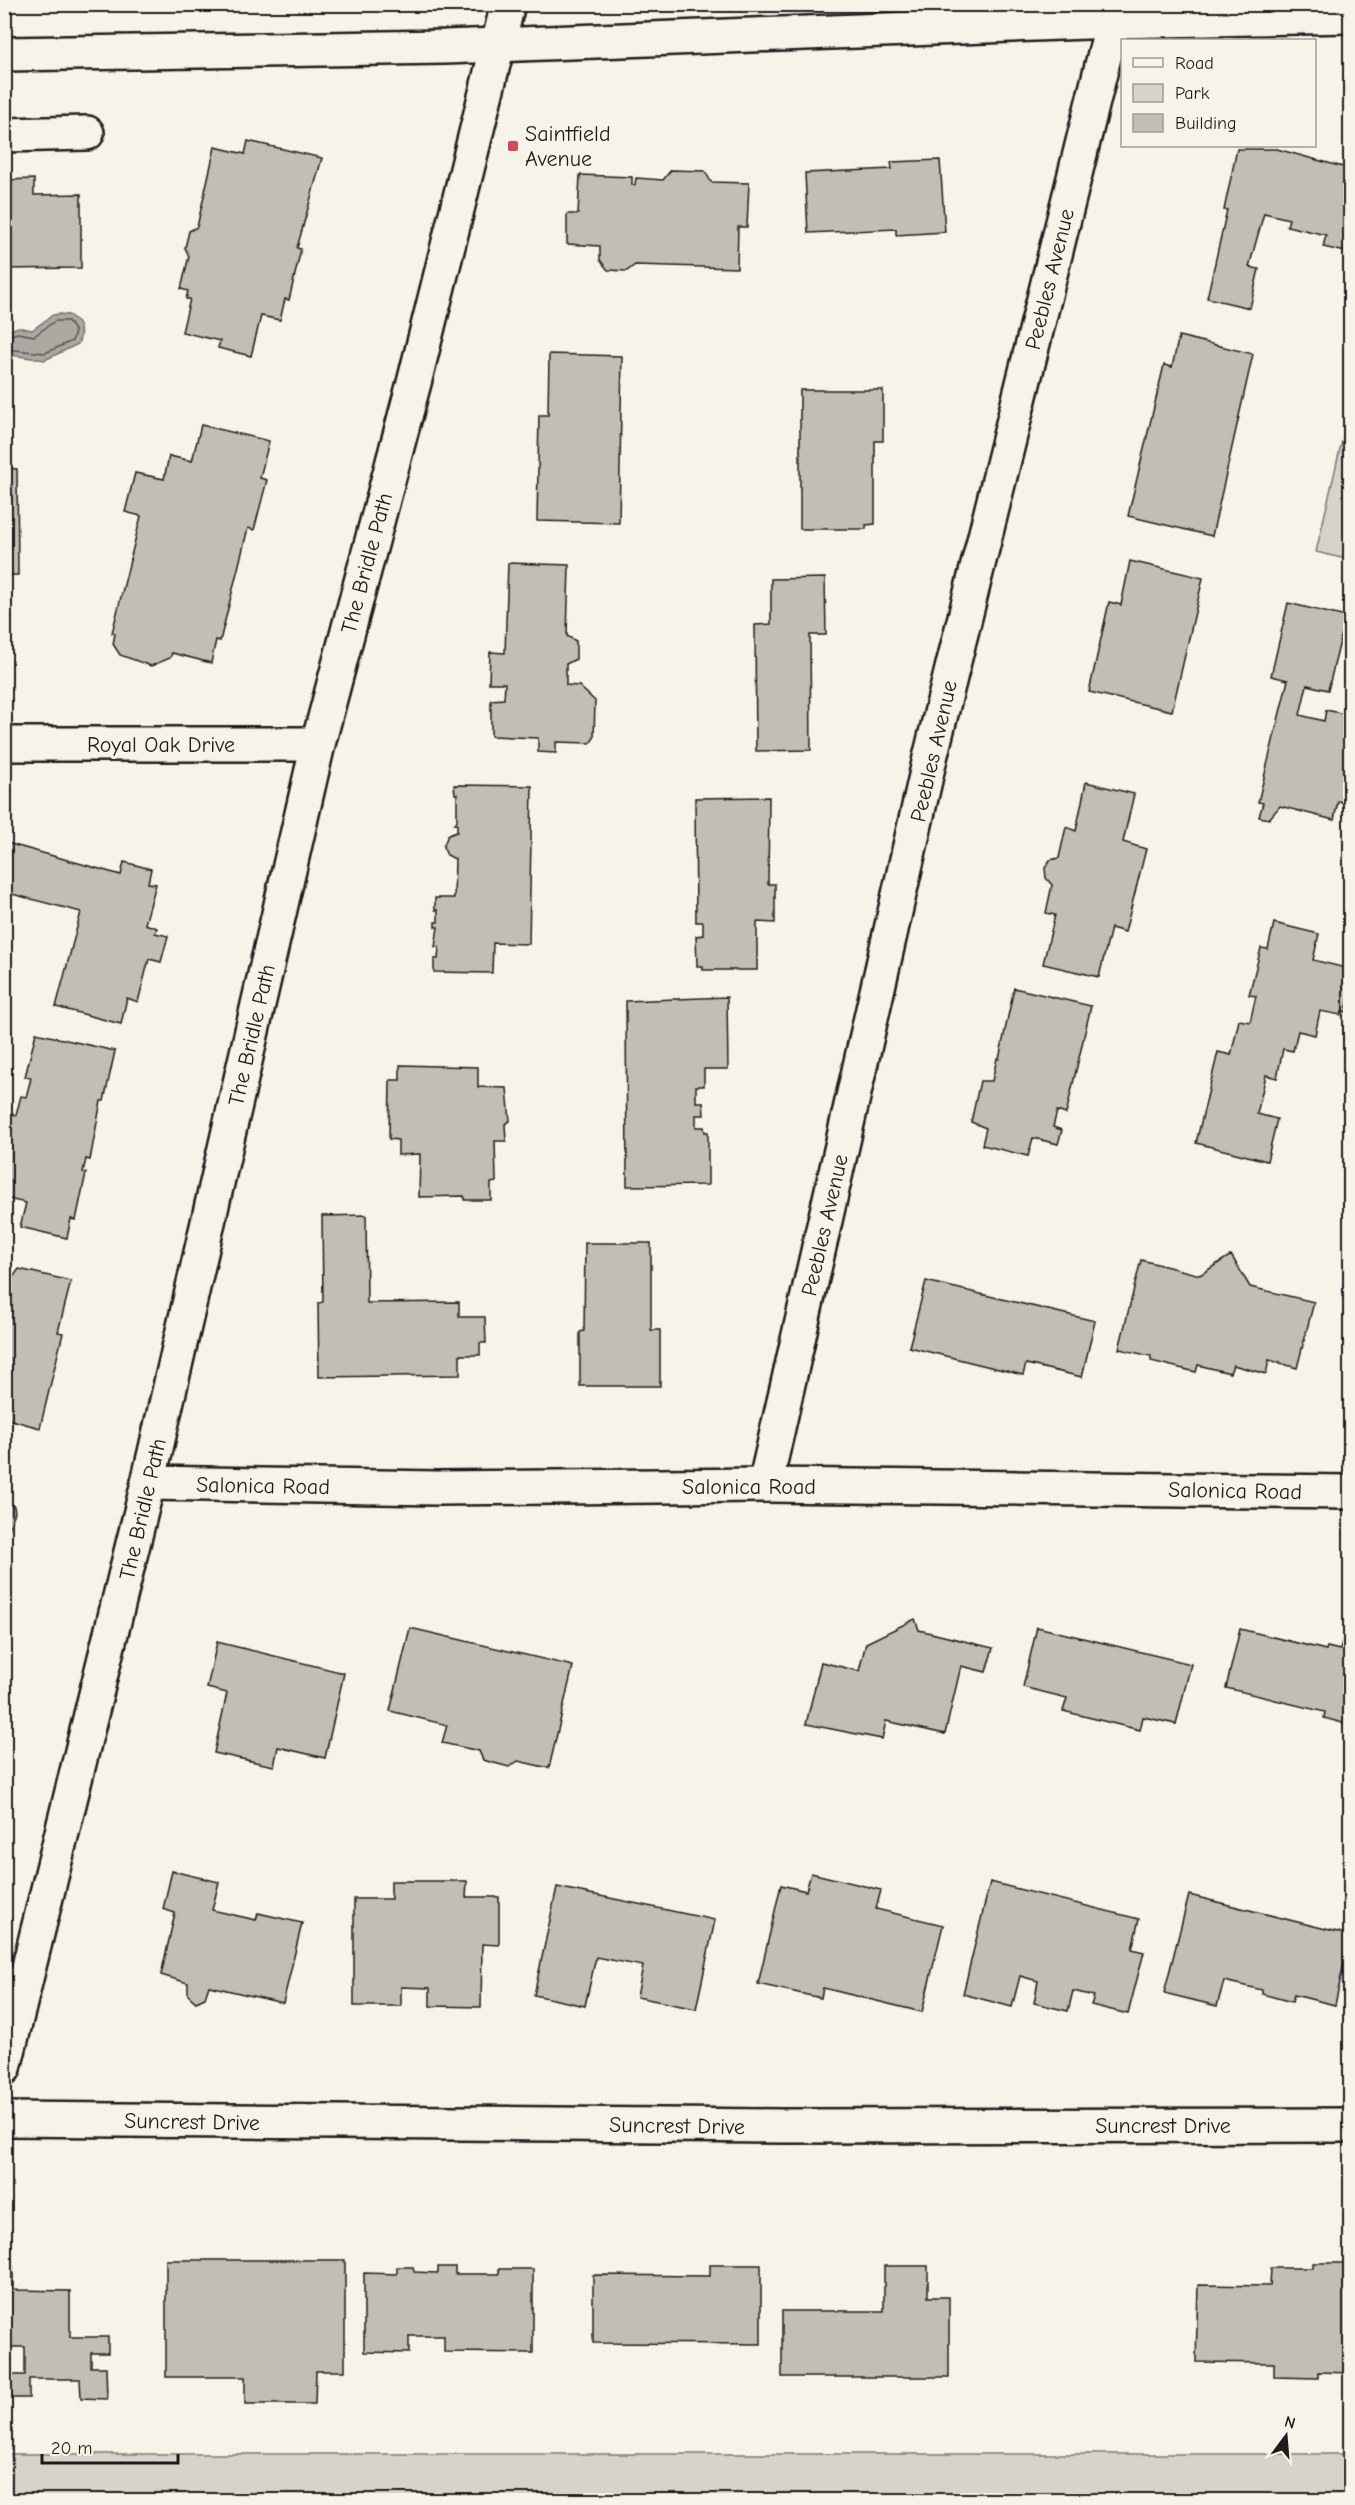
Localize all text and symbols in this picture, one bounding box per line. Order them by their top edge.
legend [1121,39,1316,147]
text: Road [1175,53,1214,74]
text: Park [1175,83,1210,104]
text: Building [1175,113,1237,134]
place label: Saintfield Avenue [525,121,611,172]
marker: Saintfield Avenue [506,139,520,153]
street label: Peebles Avenue [1020,206,1080,353]
street label: The Bridle Path [336,490,398,637]
street label: Peebles Avenue [905,678,963,825]
street label: Royal Oak Drive [87,732,235,758]
street label: The Bridle Path [223,962,281,1109]
street label: Peebles Avenue [796,1152,854,1299]
street label: The Bridle Path [114,1436,172,1583]
street label: Salonica Road [196,1472,330,1500]
street label: Salonica Road [682,1474,816,1500]
street label: Salonica Road [1168,1477,1302,1505]
street label: Suncrest Drive [124,2108,260,2136]
street label: Suncrest Drive [609,2112,745,2140]
street label: Suncrest Drive [1095,2113,1231,2139]
north arrow [1256,2406,1316,2466]
text: N [1282,2412,1297,2433]
scale bar [42,2427,178,2465]
text: 20 m [51,2438,92,2459]

